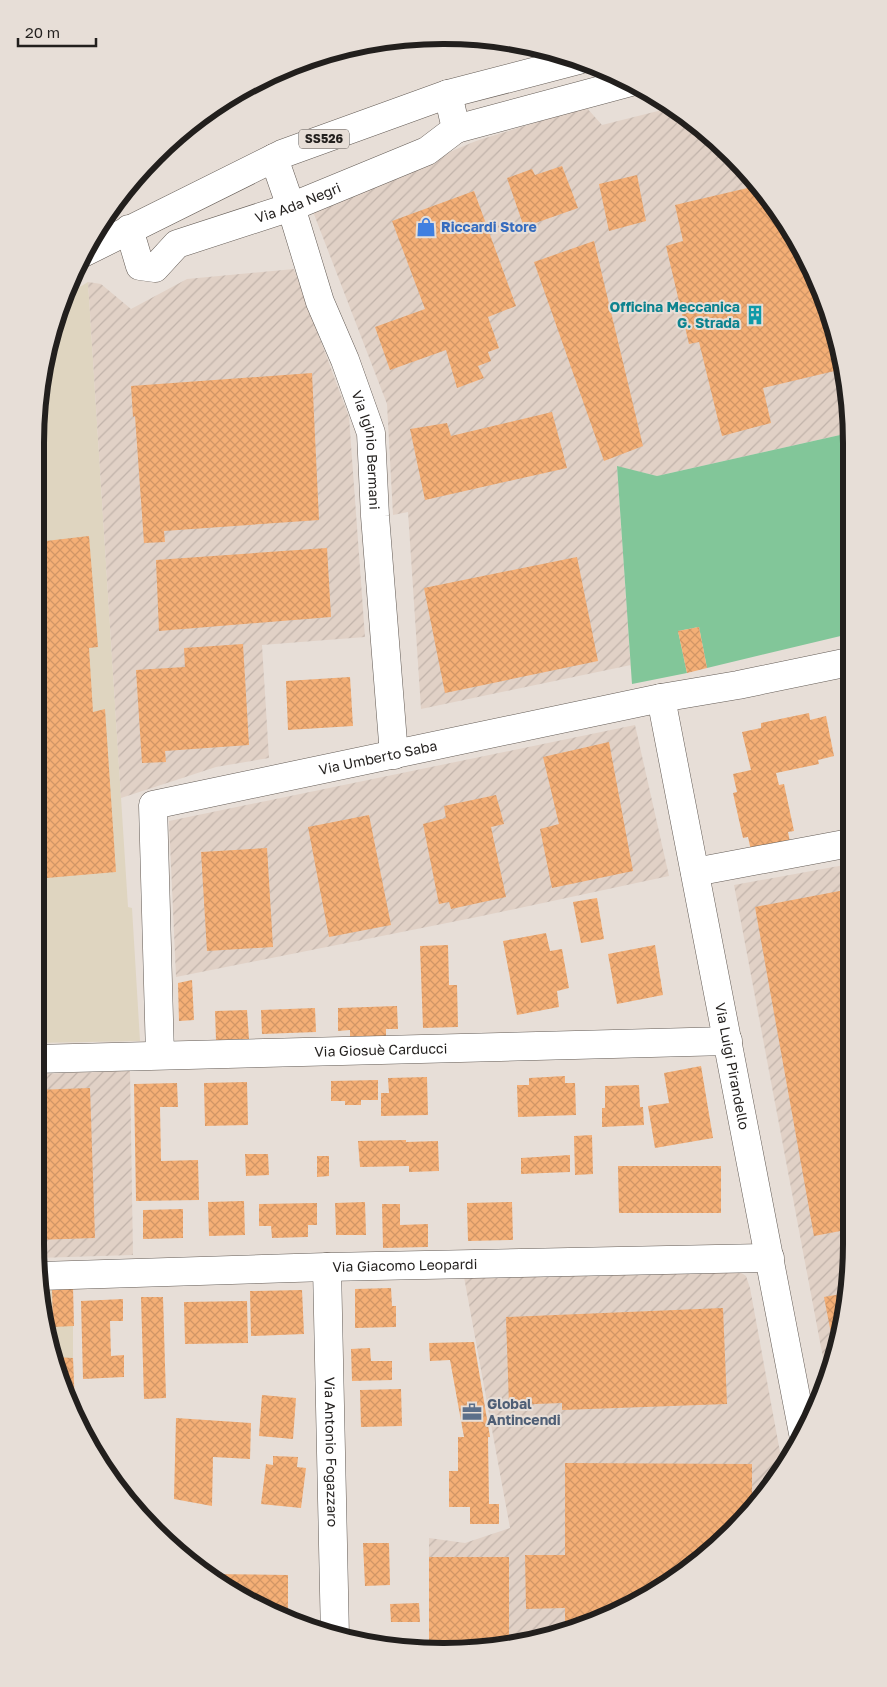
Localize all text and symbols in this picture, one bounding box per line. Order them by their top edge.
scale bar [18,15,95,47]
text: 20 m [25,23,60,41]
road number: SS526 [299,130,349,148]
street label: Via Ada Negri [253,178,343,226]
shop icon: Riccardi Store [415,216,437,238]
place label: Riccardi Store [441,218,537,235]
place label: Officina Meccanica G. Strada [609,298,740,331]
building icon: Officina Meccanica G. Strada [744,304,766,326]
street label: Via Iginio Bermani [349,388,384,510]
street label: Via Umberto Saba [317,736,439,778]
street label: Via Luigi Pirandello [712,1001,753,1131]
street label: Via Giosuè Carducci [314,1039,448,1060]
street label: Via Giacomo Leopardi [332,1255,478,1275]
street label: Via Antonio Fogazzaro [321,1377,342,1527]
place label: Global Antincendi [487,1395,561,1428]
office icon: Global Antincendi [461,1401,483,1423]

